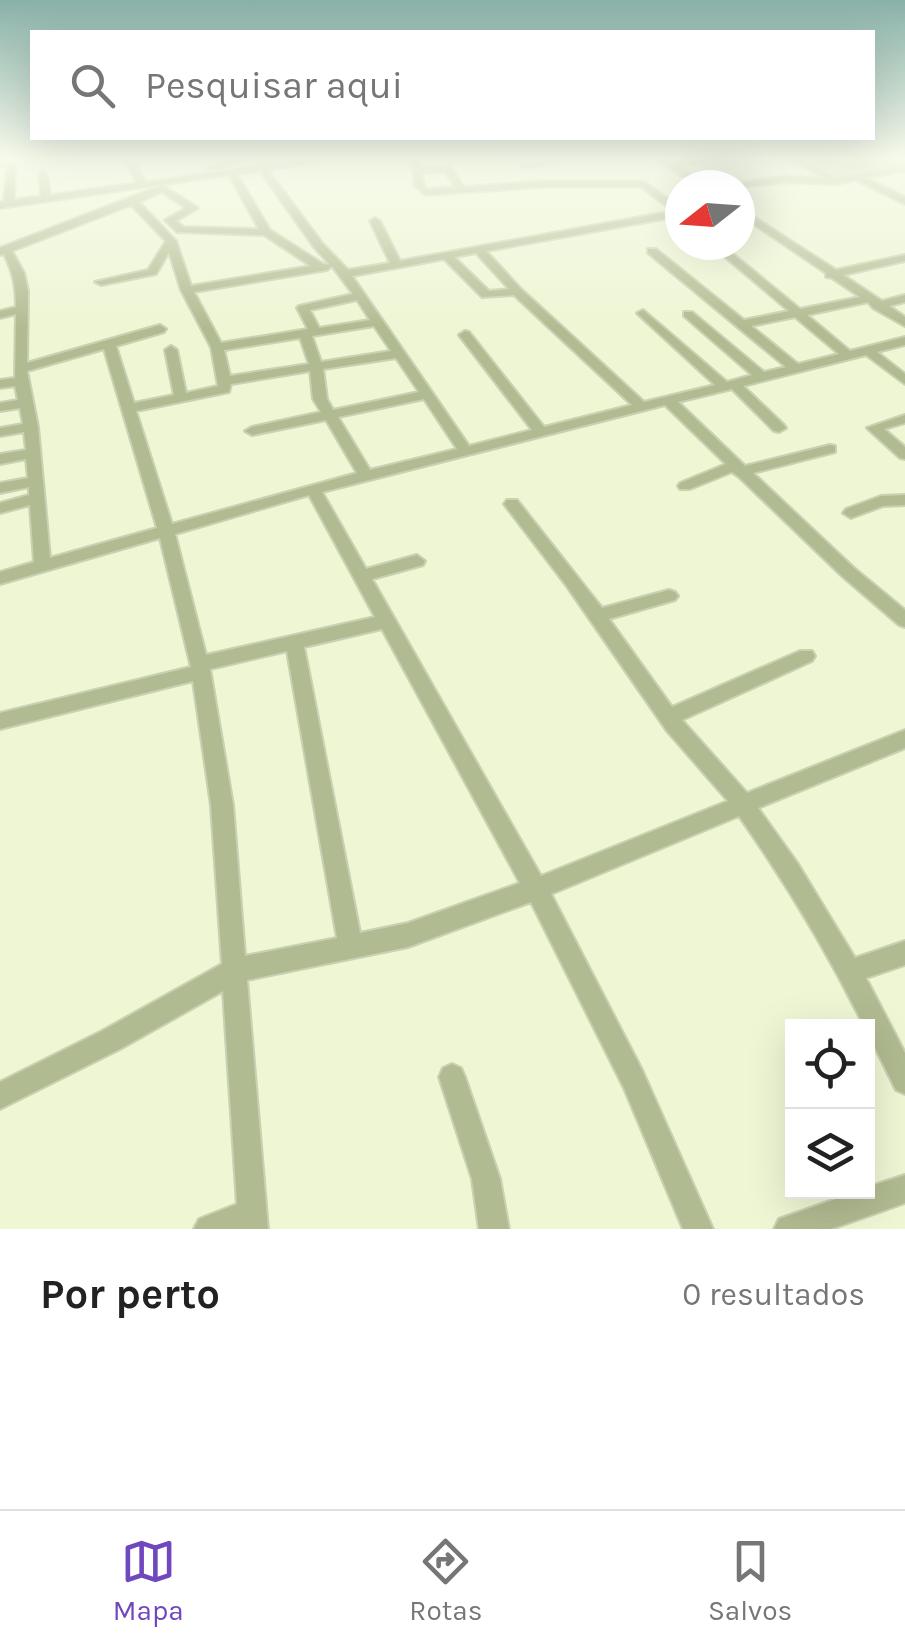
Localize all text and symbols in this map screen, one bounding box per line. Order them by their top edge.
search box [30,30,875,140]
icon: search [65,58,120,113]
text: Pesquisar aqui [145,63,403,108]
north arrow [665,170,755,260]
map controls [785,1019,875,1199]
button: locate [785,1019,875,1109]
button: layers [785,1109,875,1199]
text: Por perto [40,1269,220,1319]
text: 0 resultados [682,1276,865,1313]
tab: Mapa [113,1534,184,1627]
tab: Rotas [409,1534,482,1627]
tab: Salvos [708,1534,792,1627]

